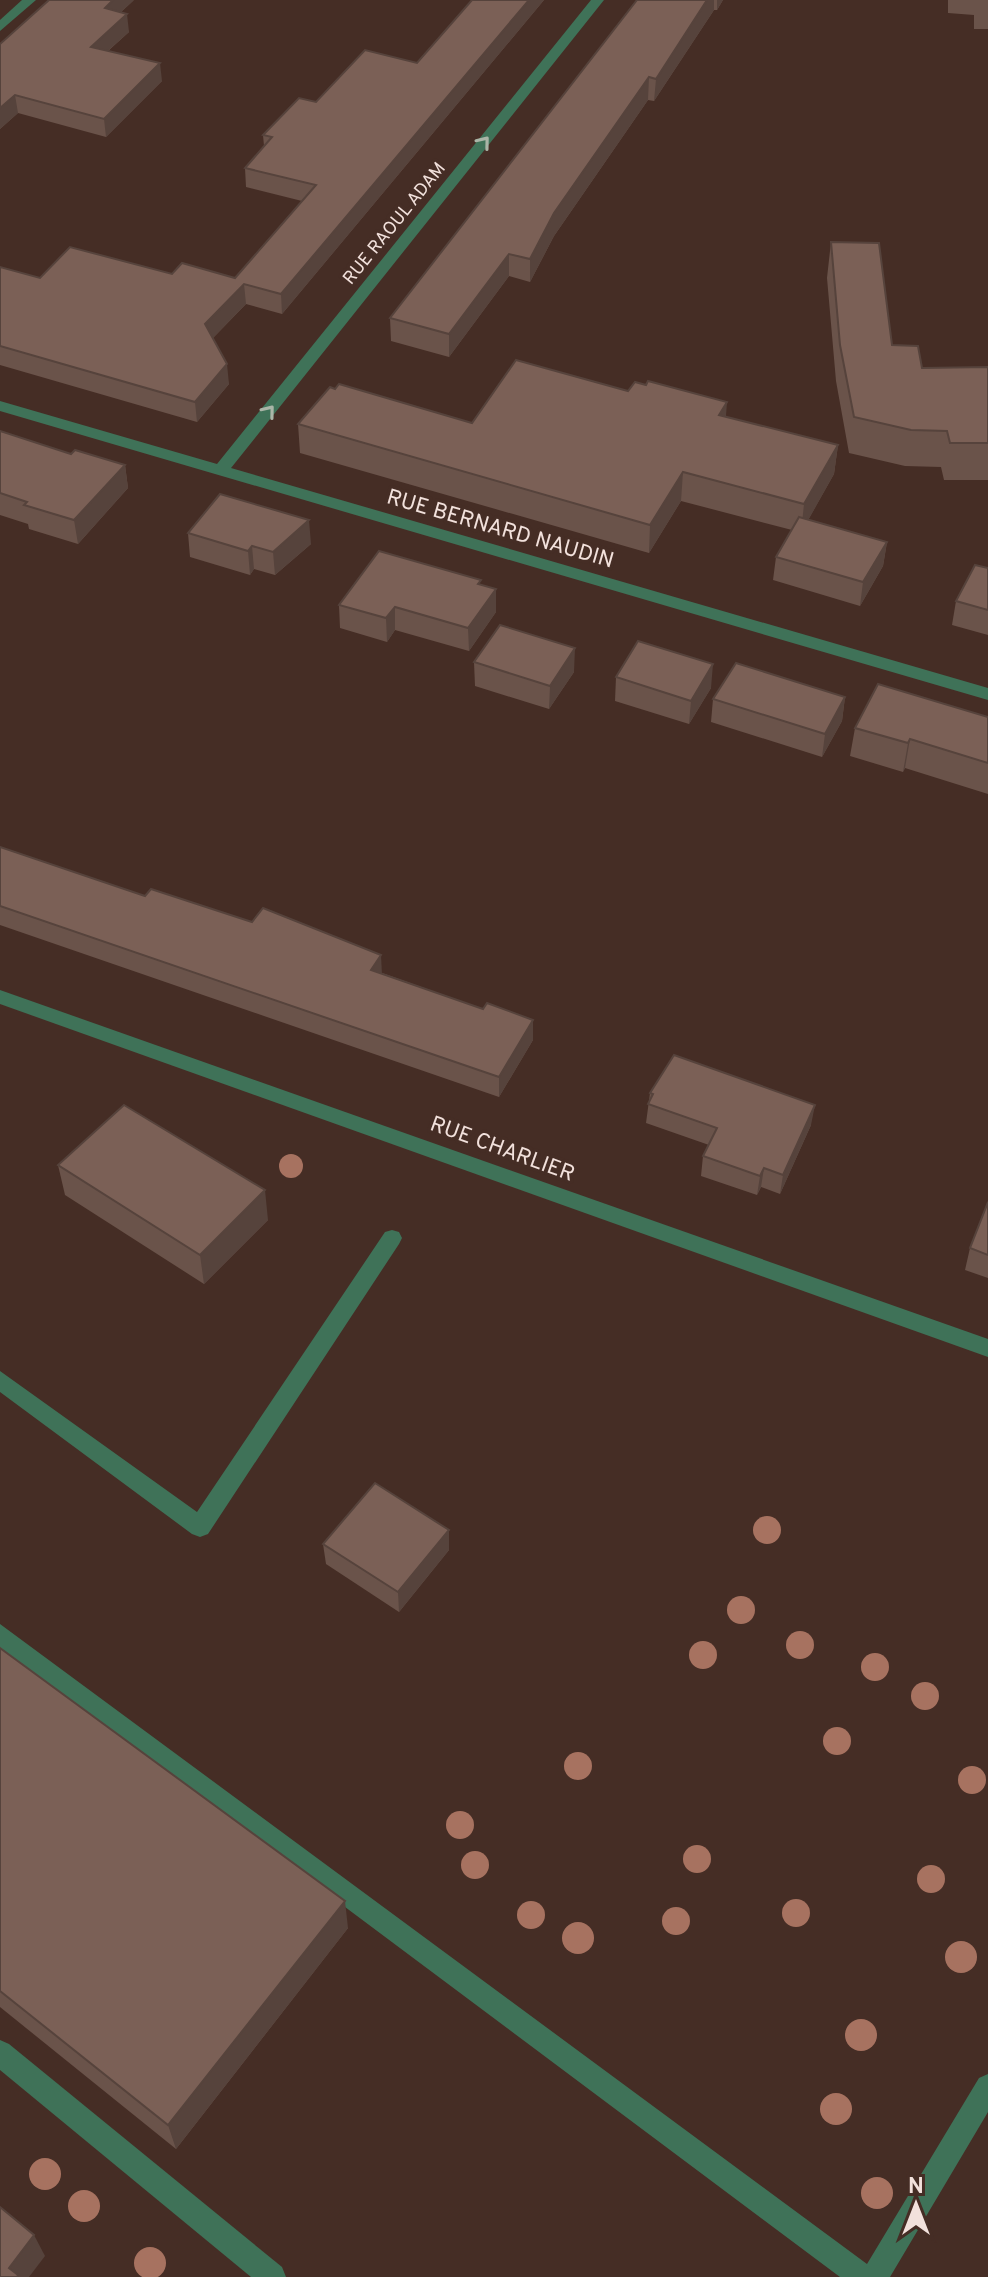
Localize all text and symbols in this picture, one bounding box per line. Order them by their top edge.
one-way arrow [474,137,489,151]
street label: RUE RAOUL ADAM [339,158,451,290]
one-way arrow [259,405,274,420]
street label: RUE BERNARD NAUDIN [383,485,617,575]
street label: RUE CHARLIER [426,1111,578,1189]
north arrow [876,2165,956,2245]
text: N [908,2174,924,2201]

